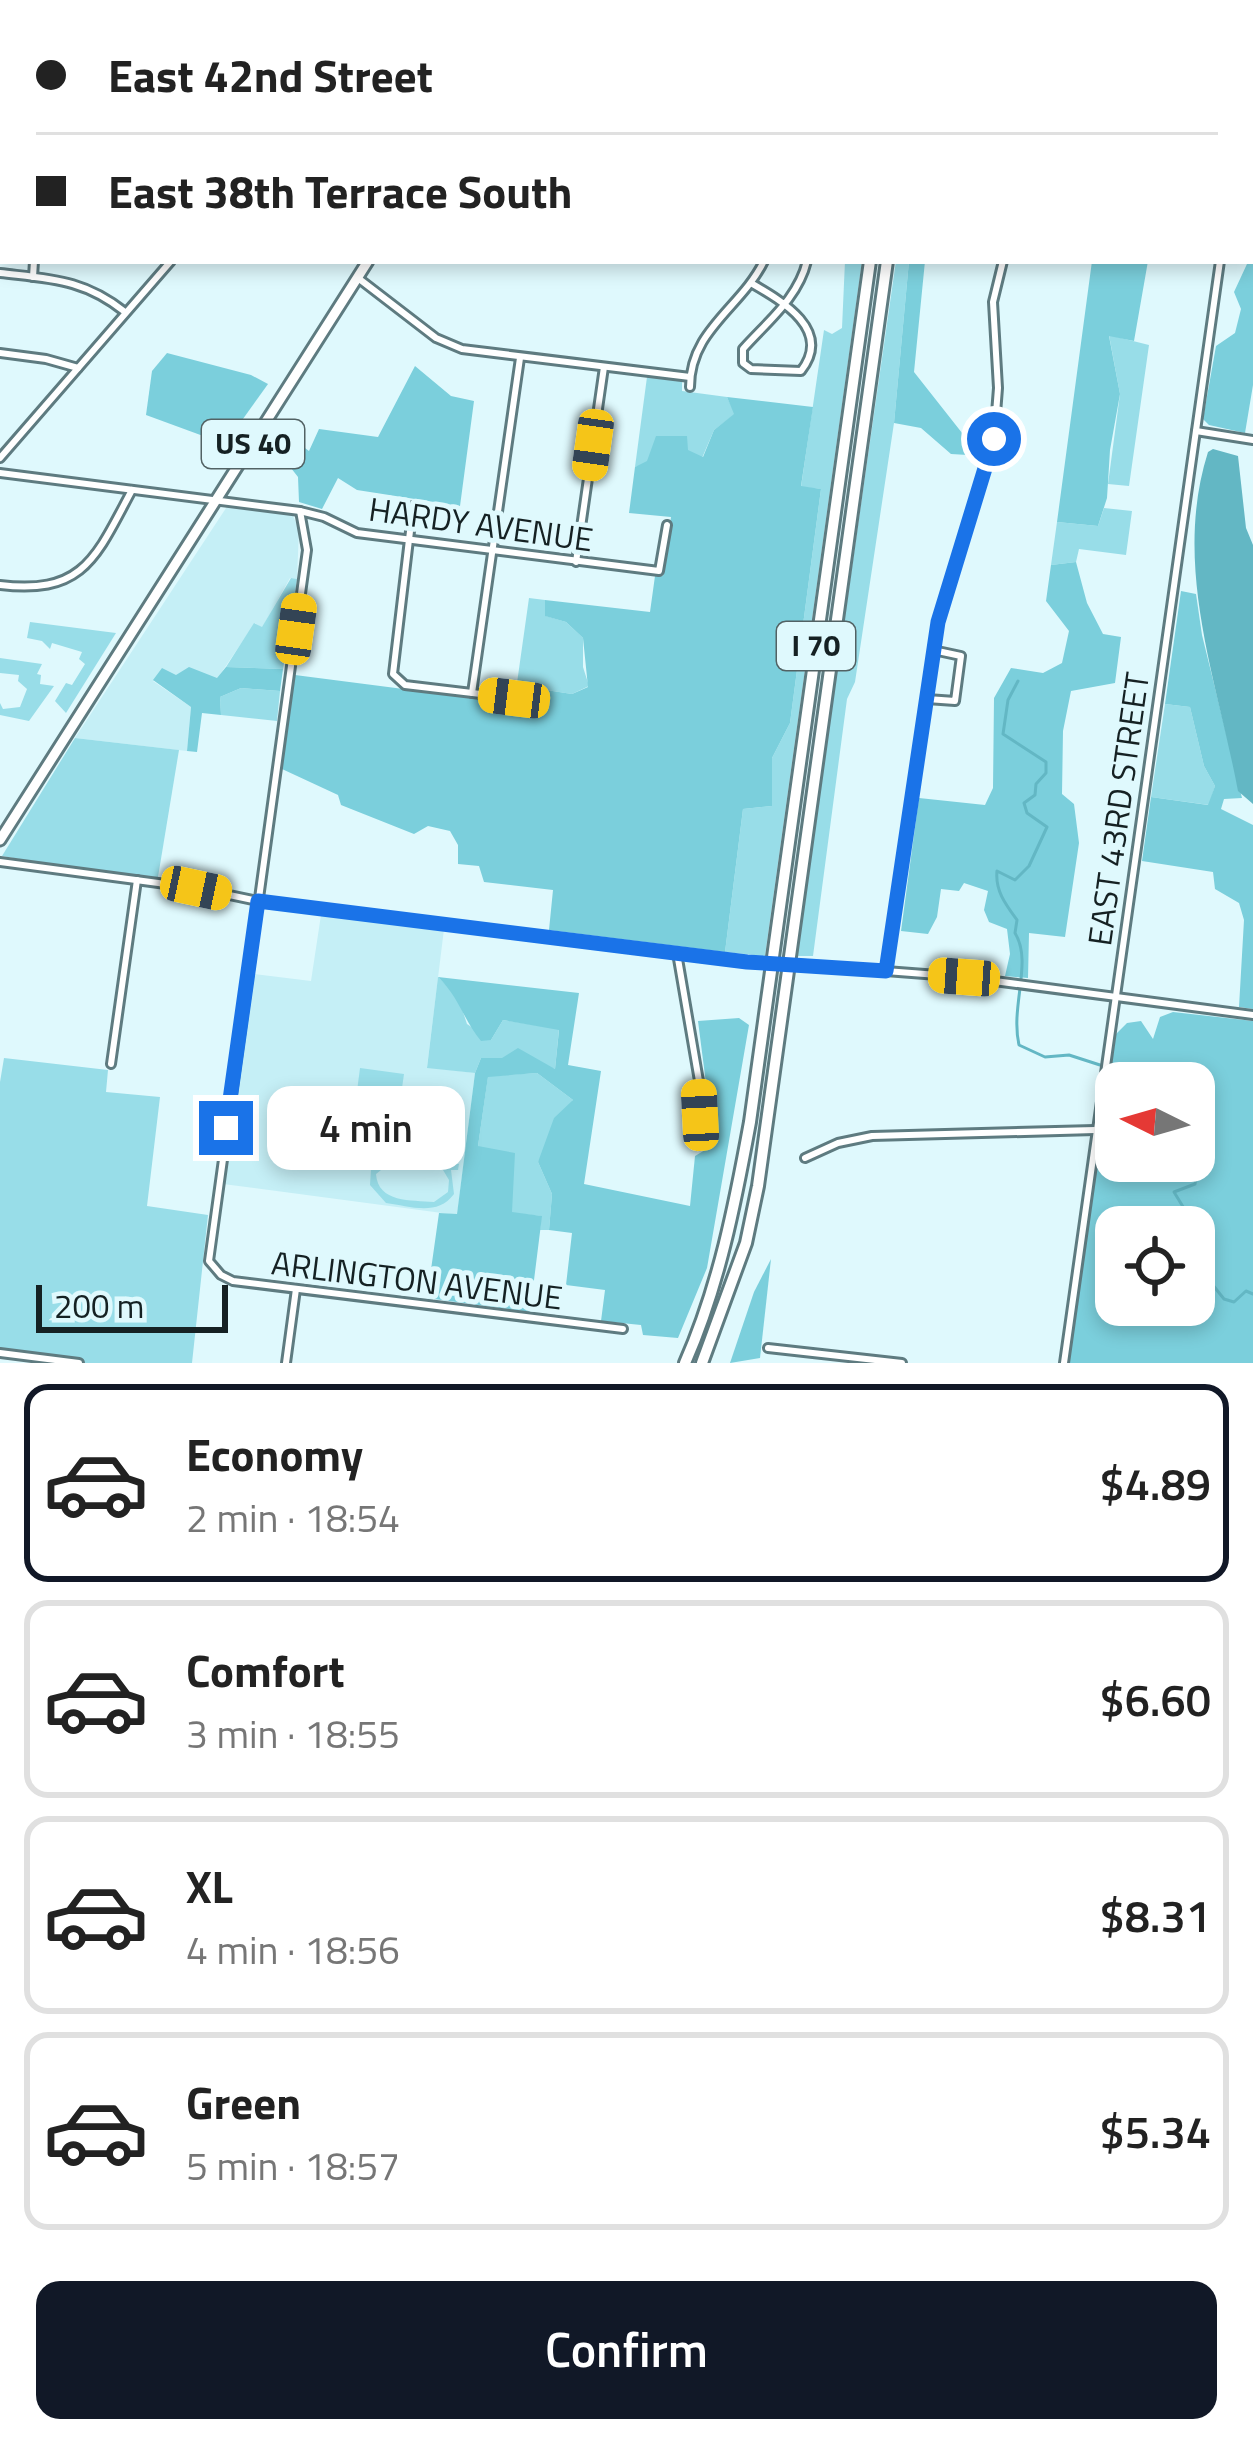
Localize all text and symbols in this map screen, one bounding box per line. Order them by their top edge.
text: East 42nd Street [108,41,433,109]
text: East 38th Terrace South [108,157,572,225]
car [570,407,616,483]
route start [967,412,1021,466]
road number: US 40 [202,420,304,468]
street label: HARDY AVENUE [366,484,596,564]
car [273,591,319,667]
road number: I 70 [777,622,855,670]
street label: EAST 43RD STREET [1074,669,1162,949]
car [476,676,552,720]
car [157,863,235,913]
car [927,957,1001,997]
north arrow [1095,1062,1215,1182]
map controls [1095,1062,1215,1326]
car [680,1078,720,1152]
callout: 4 min [268,1086,466,1170]
text: 4 min [319,1098,413,1157]
route end [199,1101,253,1155]
button: locate [1095,1206,1215,1326]
street label: ARLINGTON AVENUE [269,1237,565,1323]
scale bar [36,1279,228,1332]
text: 200 m [54,1281,144,1331]
text: Economy [186,1420,363,1488]
icon: car [42,1429,150,1537]
text: $4.89 [1099,1449,1211,1517]
text: 2 min · 18:54 [186,1488,400,1547]
text: Comfort [186,1636,345,1704]
icon: car [42,1645,150,1753]
text: $6.60 [1099,1665,1211,1733]
text: 3 min · 18:55 [186,1704,400,1763]
text: XL [186,1852,233,1920]
icon: car [42,1861,150,1969]
text: $8.31 [1099,1881,1211,1949]
text: 4 min · 18:56 [186,1920,400,1979]
text: Green [186,2068,301,2136]
icon: car [42,2077,150,2185]
text: $5.34 [1099,2097,1211,2165]
text: 5 min · 18:57 [186,2136,400,2195]
button: Confirm [36,2281,1217,2419]

